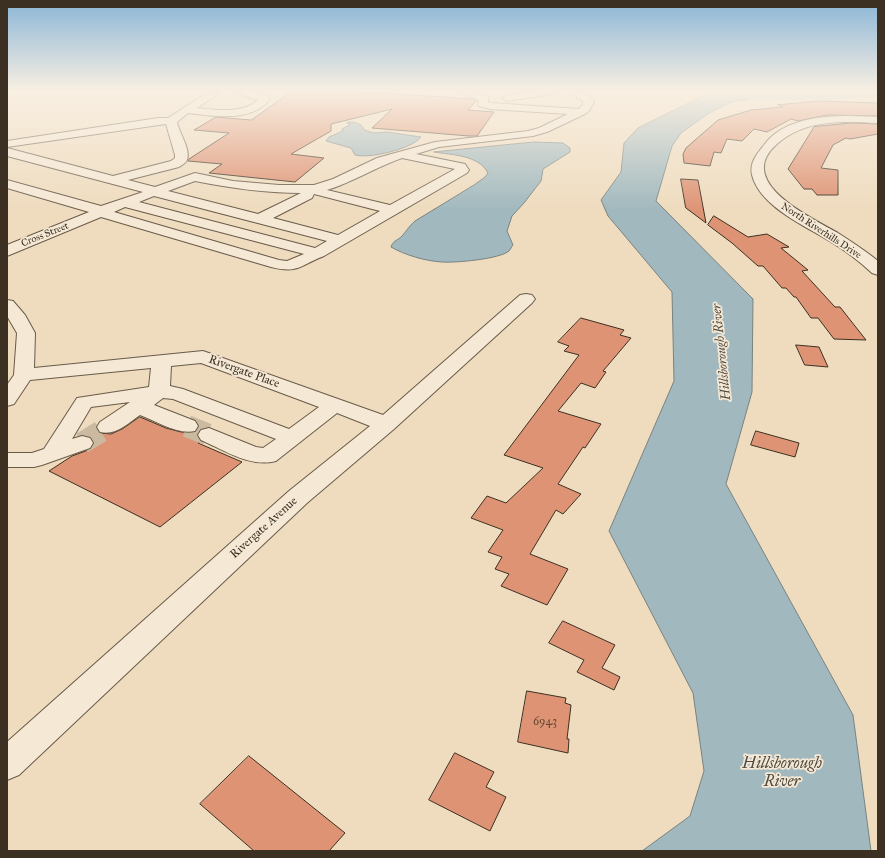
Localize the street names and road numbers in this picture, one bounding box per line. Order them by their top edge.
street label: North Riverhills Drive [779,201,863,261]
street label: Cross Street [20,220,70,250]
street label: Rivergate Place [207,353,281,391]
street label: Rivergate Avenue [228,494,300,562]

